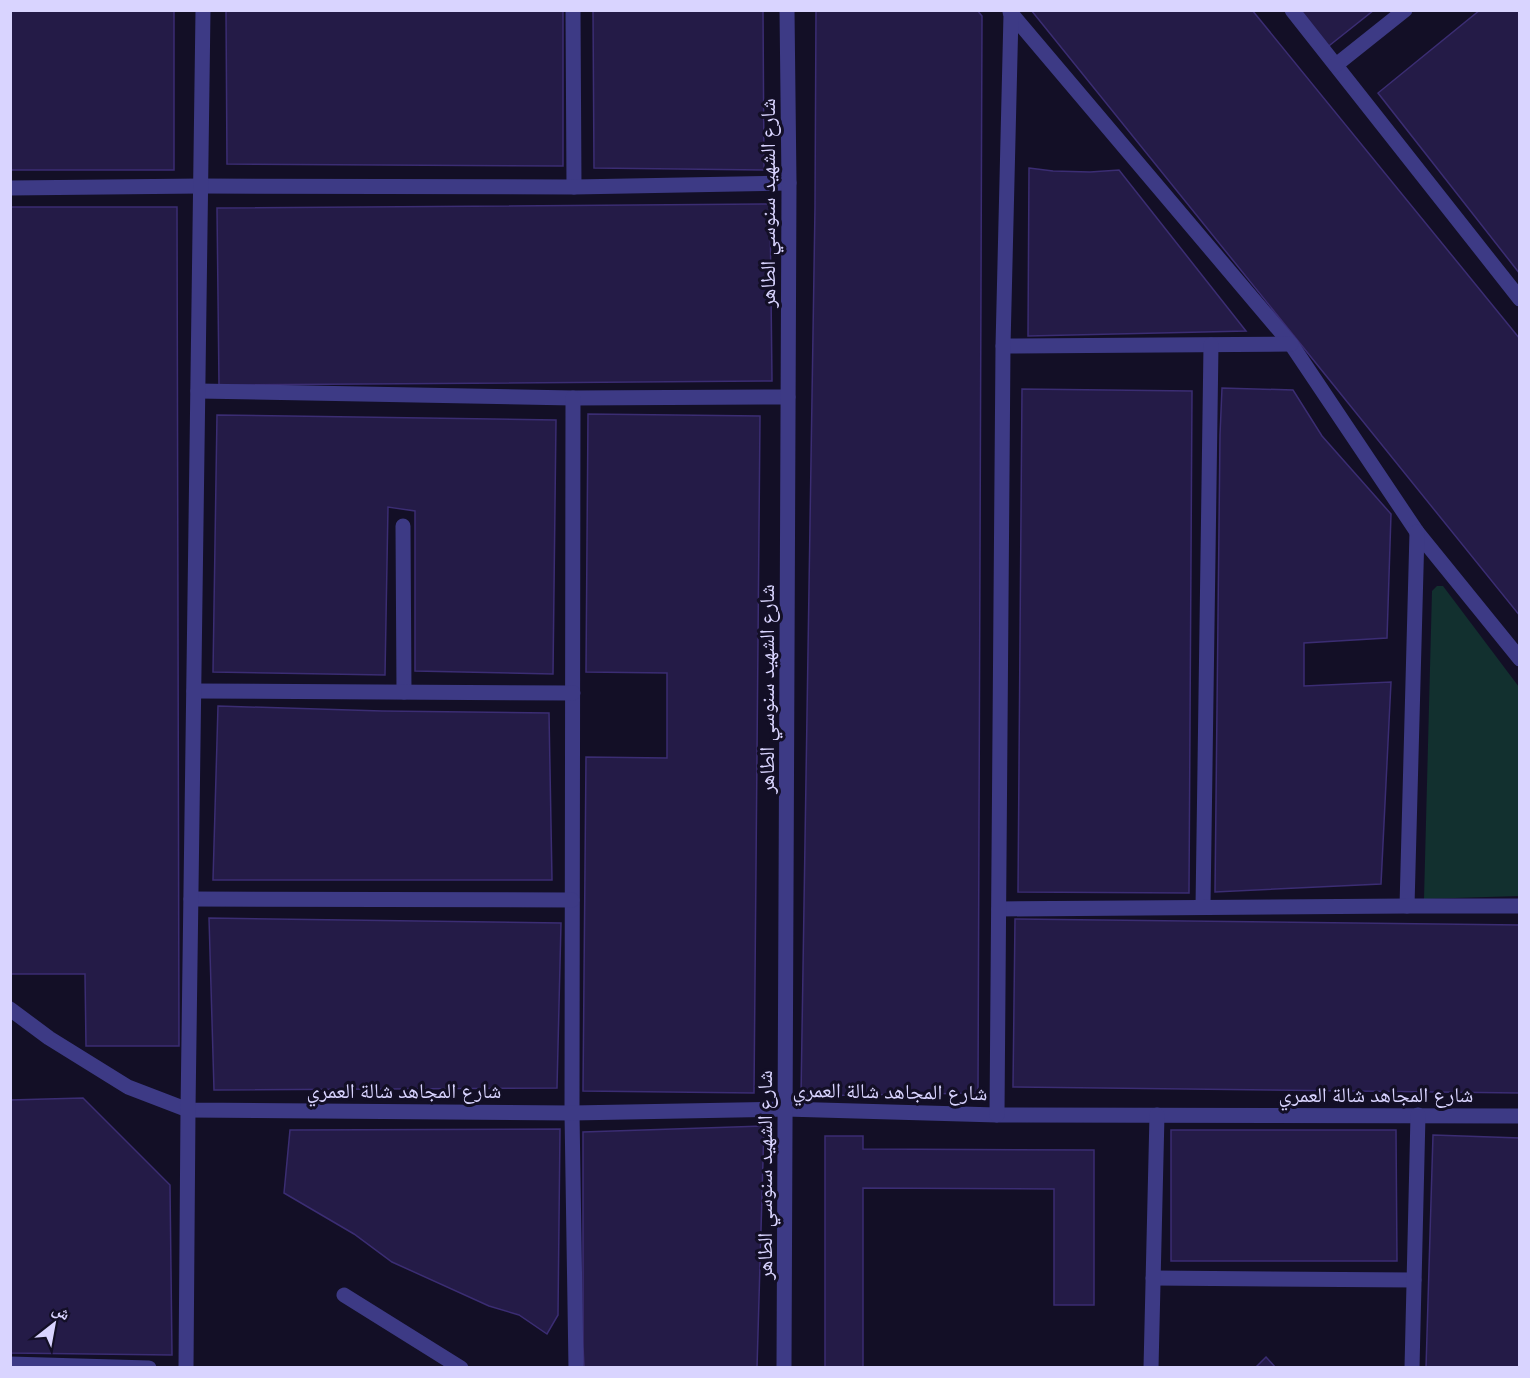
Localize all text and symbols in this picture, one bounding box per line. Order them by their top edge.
street label: شارع الشهيد سنوسي الطاهر [755,98,784,309]
street label: شارع الشهيد سنوسي الطاهر [754,584,783,795]
street label: شارع الشهيد سنوسي الطاهر [752,1070,781,1281]
street label: شارع المجاهد شالة العمري [792,1077,988,1110]
street label: شارع المجاهد شالة العمري [307,1078,501,1107]
street label: شارع المجاهد شالة العمري [1279,1082,1473,1111]
north arrow [24,1294,84,1354]
text: ش [49,1299,74,1324]

